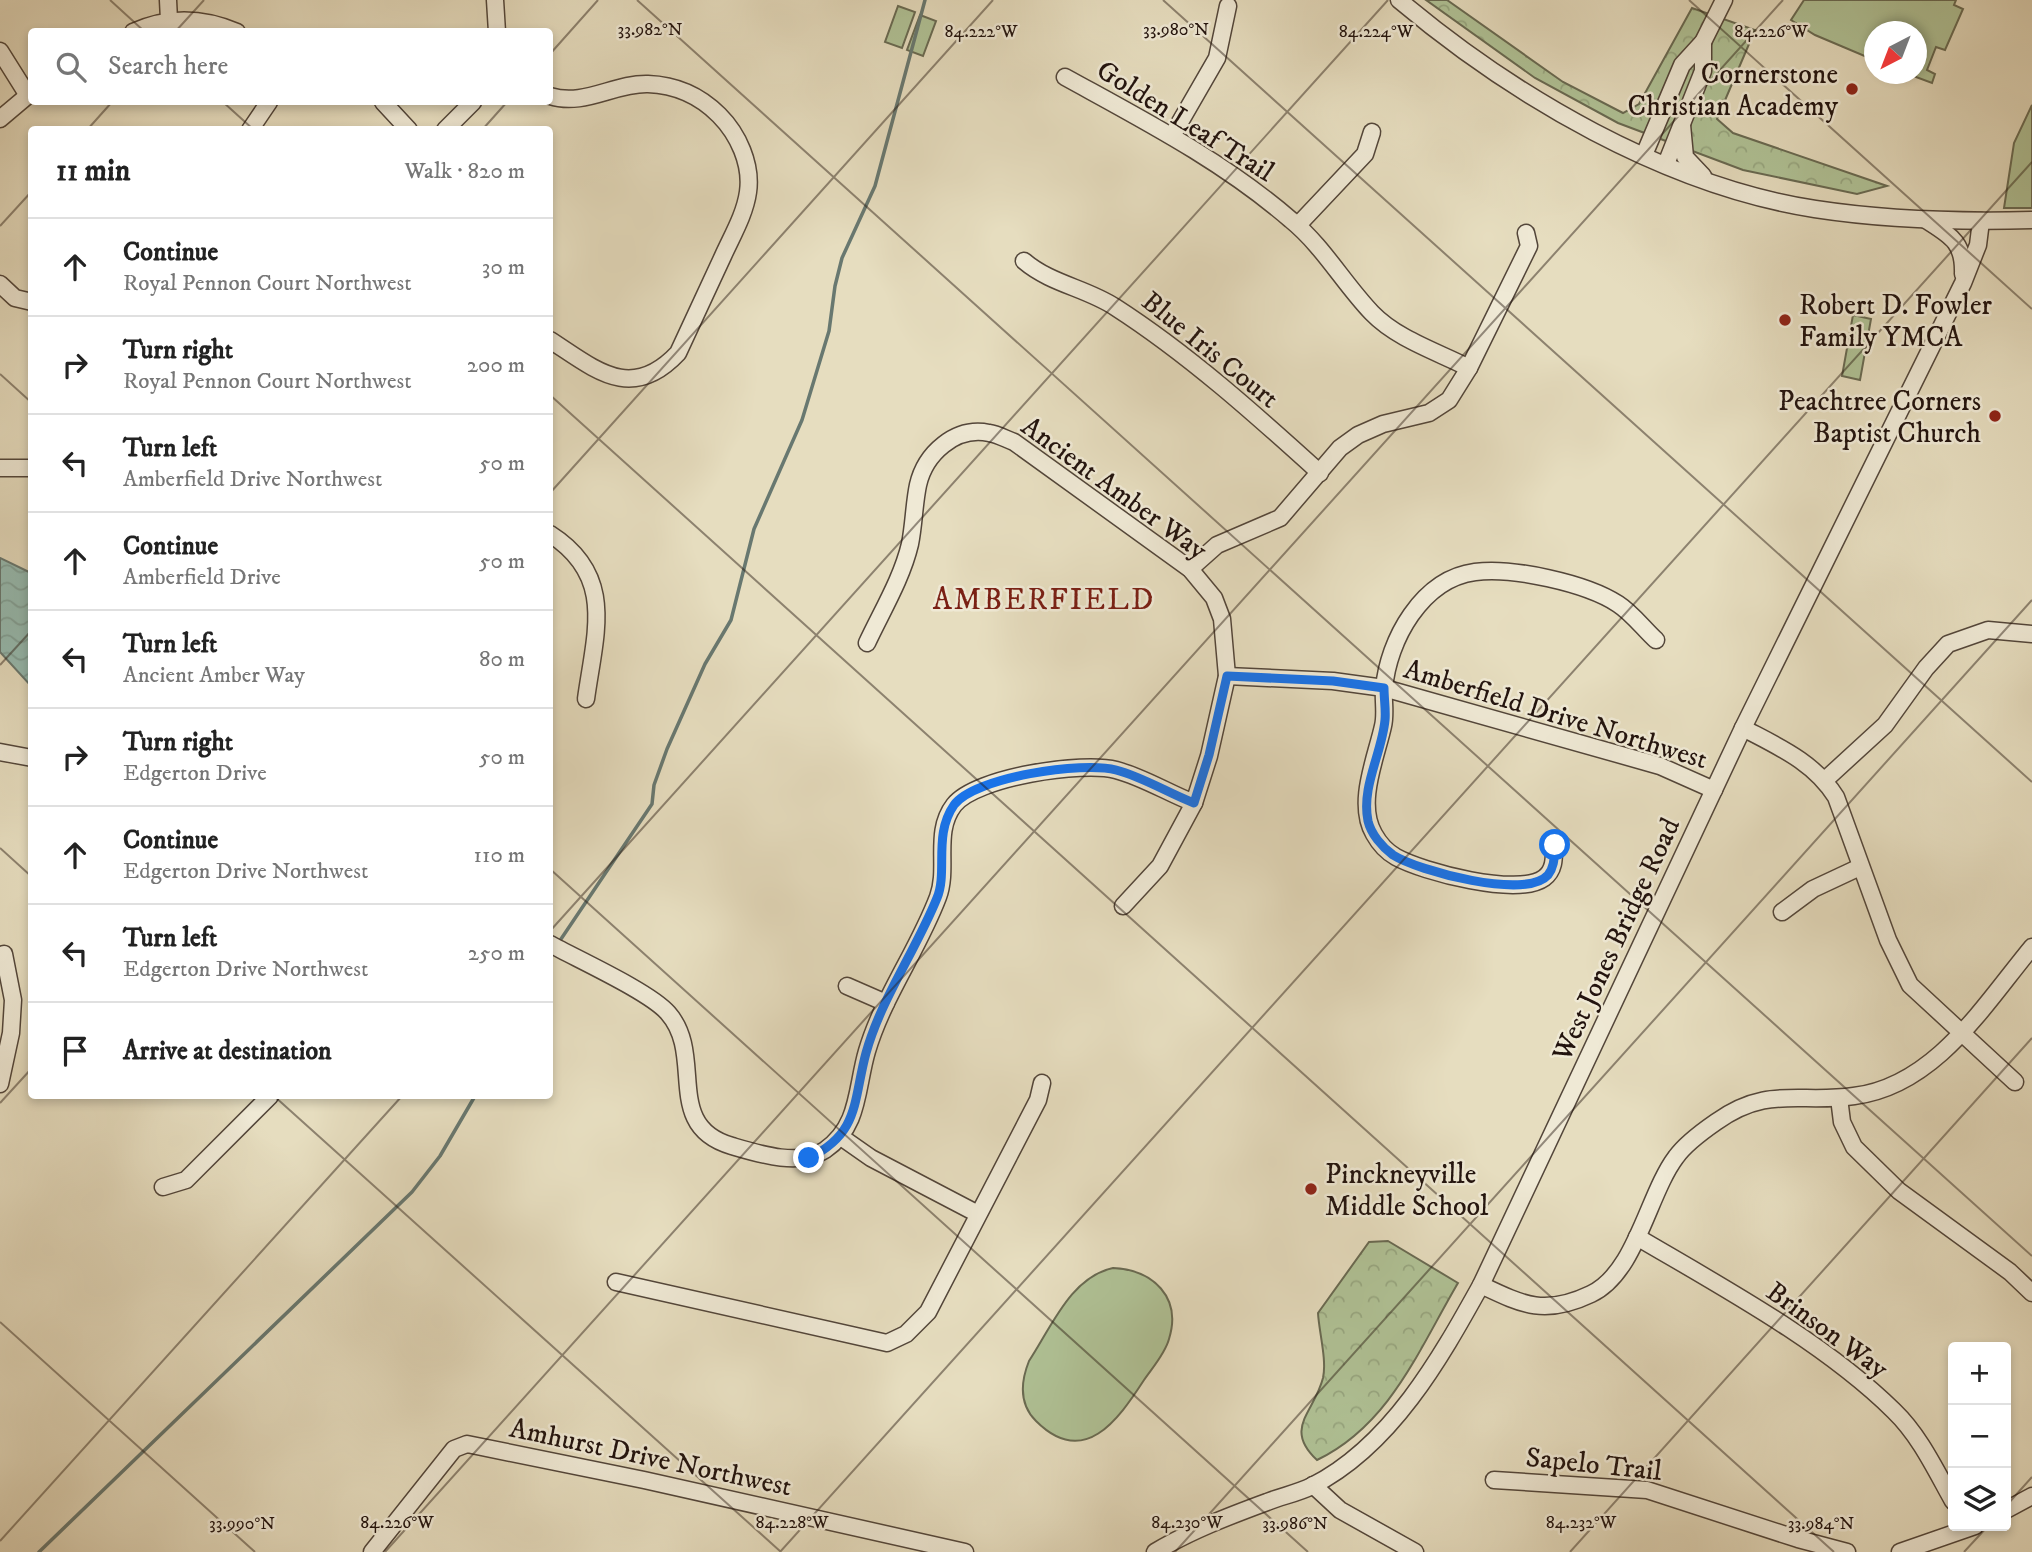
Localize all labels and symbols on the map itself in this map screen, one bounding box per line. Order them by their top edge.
text: 33.982°N [617,19,683,41]
text: 33.980°N [1143,19,1209,41]
text: 84.222°W [945,21,1018,43]
text: 84.224°W [1339,21,1414,43]
text: 84.226°W [1734,21,1808,43]
north arrow [1864,21,1927,84]
street label: Golden Leaf Trail [1090,53,1281,190]
place label: Cornerstone Christian Academy [1628,57,1839,124]
marker: Cornerstone Christian Academy [1844,81,1860,97]
street label: Blue Iris Court [1134,284,1286,416]
place label: Robert D. Fowler Family YMCA [1799,288,1992,355]
marker: Robert D. Fowler Family YMCA [1777,312,1793,328]
place label: Peachtree Corners Baptist Church [1778,384,1981,451]
marker: Peachtree Corners Baptist Church [1987,408,2003,424]
street label: Ancient Amber Way [1014,409,1215,568]
district label: AMBERFIELD [933,582,1155,619]
street label: Amberfield Drive Northwest [1400,652,1712,777]
street label: West Jones Bridge Road [1544,812,1688,1068]
route start [1539,829,1570,860]
route end [793,1142,824,1173]
place label: Pinckneyville Middle School [1325,1157,1489,1224]
marker: Pinckneyville Middle School [1303,1181,1319,1197]
street label: Brinson Way [1759,1274,1896,1387]
street label: Amhurst Drive Northwest [506,1410,795,1504]
street label: Sapelo Trail [1524,1440,1664,1489]
text: 84.226°W [360,1512,434,1534]
text: 84.228°W [756,1512,829,1534]
text: 84.230°W [1151,1512,1223,1534]
text: 84.232°W [1546,1512,1617,1534]
text: 33.990°N [209,1513,275,1535]
text: 33.986°N [1262,1513,1328,1535]
text: 33.984°N [1788,1513,1855,1535]

